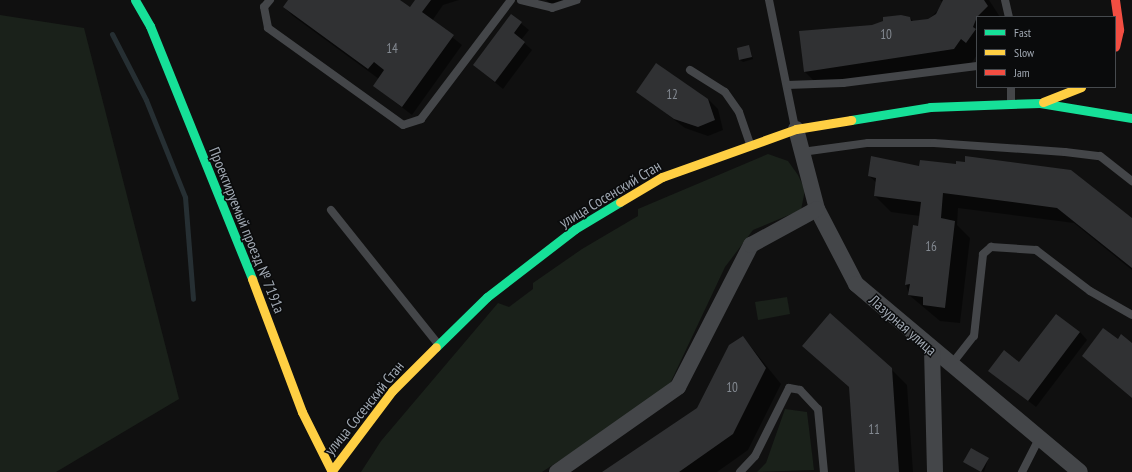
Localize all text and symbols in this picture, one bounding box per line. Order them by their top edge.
legend [976,16,1116,88]
text: Fast [1014,25,1031,40]
house number: 10 [880,27,892,43]
house number: 14 [386,41,398,57]
text: Slow [1014,45,1034,60]
text: Jam [1014,65,1030,80]
house number: 12 [666,87,678,103]
street label: Проектируемый проезд № 7191а [205,144,289,316]
street label: улица Сосенский Стан [556,157,664,231]
house number: 16 [925,239,937,255]
street label: Лазурная улица [866,291,940,359]
street label: улица Сосенский Стан [321,357,407,459]
house number: 10 [726,380,738,396]
house number: 11 [868,422,880,438]

